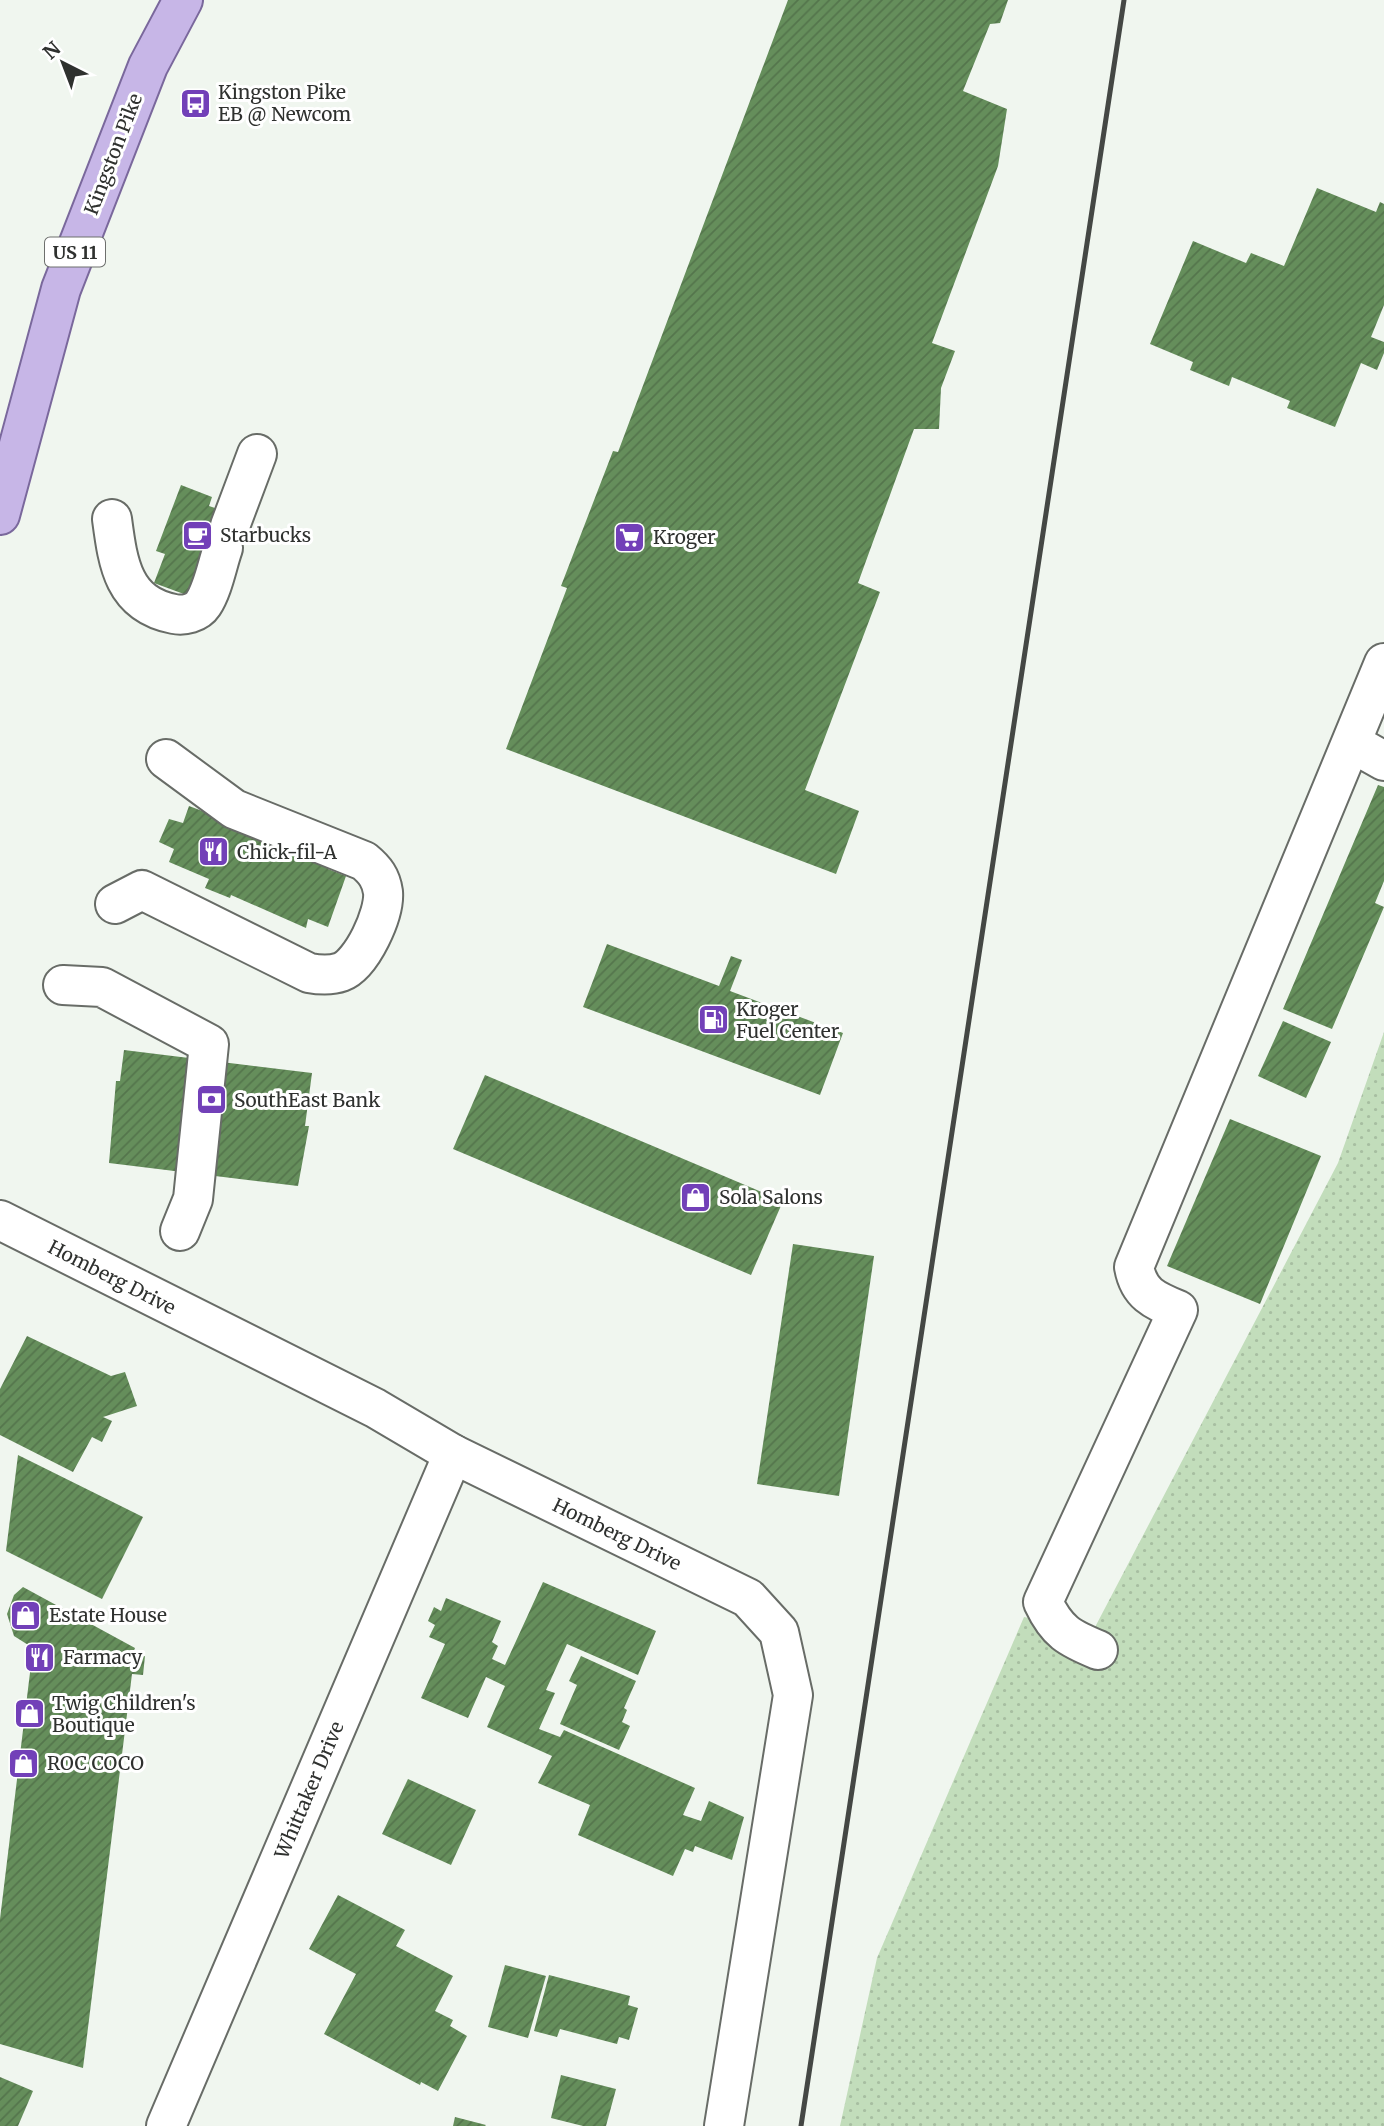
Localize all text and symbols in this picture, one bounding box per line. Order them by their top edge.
north arrow [28,28,98,98]
text: N [38,36,65,64]
place label: Kingston Pike EB @ Newcom [218,80,351,126]
bus stop icon: Kingston Pike EB @ Newcom [178,86,212,120]
street label: Kingston Pike [79,90,147,218]
road number: US 11 [45,238,105,266]
cafe icon: Starbucks [180,518,214,552]
supermarket icon: Kroger [613,520,647,554]
place label: Starbucks [220,523,311,547]
place label: Kroger [653,525,716,549]
restaurant icon: Chick-fil-A [197,835,231,869]
place label: Chick-fil-A [237,840,337,864]
place label: Kroger Fuel Center [736,997,840,1043]
fuel station icon: Kroger Fuel Center [696,1003,730,1037]
bank icon: SouthEast Bank [194,1083,228,1117]
place label: SouthEast Bank [234,1088,380,1112]
shop icon: Sola Salons [679,1180,713,1214]
place label: Sola Salons [719,1185,823,1209]
street label: Homberg Drive [44,1235,180,1319]
street label: Homberg Drive [549,1493,685,1575]
shop icon: Estate House [9,1598,43,1632]
place label: Estate House [49,1603,167,1627]
restaurant icon: Farmacy [23,1640,57,1674]
place label: Farmacy [63,1645,142,1669]
place label: Twig Children's Boutique [52,1691,196,1737]
shop icon: Twig Children's Boutique [12,1697,46,1731]
street label: Whittaker Drive [269,1718,349,1863]
shop icon: ROC COCO [7,1746,41,1780]
place label: ROC COCO [47,1751,144,1775]

